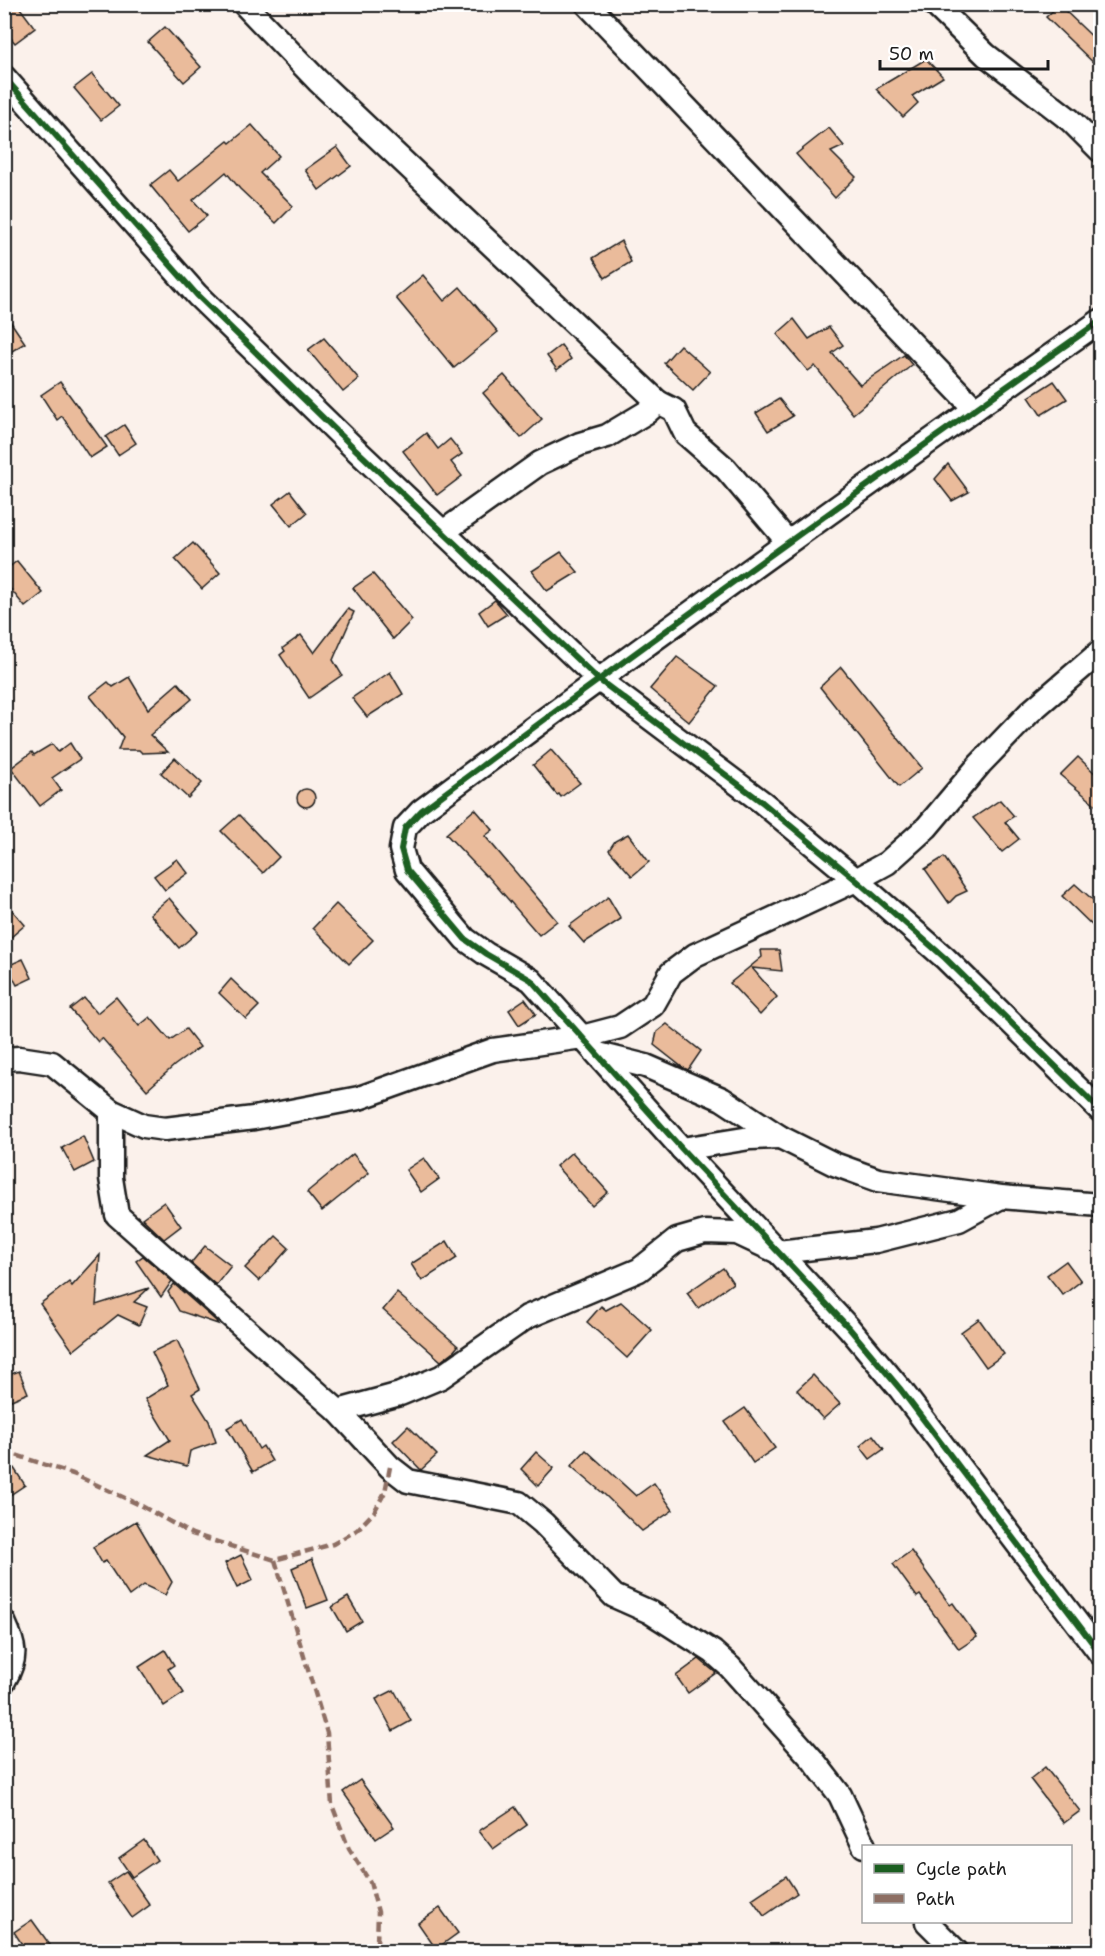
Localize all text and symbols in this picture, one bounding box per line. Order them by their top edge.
scale bar [880,33,1048,71]
text: 50 m [889,42,934,66]
legend [862,1845,1072,1923]
text: Cycle path [916,1857,1007,1881]
text: Path [916,1887,955,1911]

